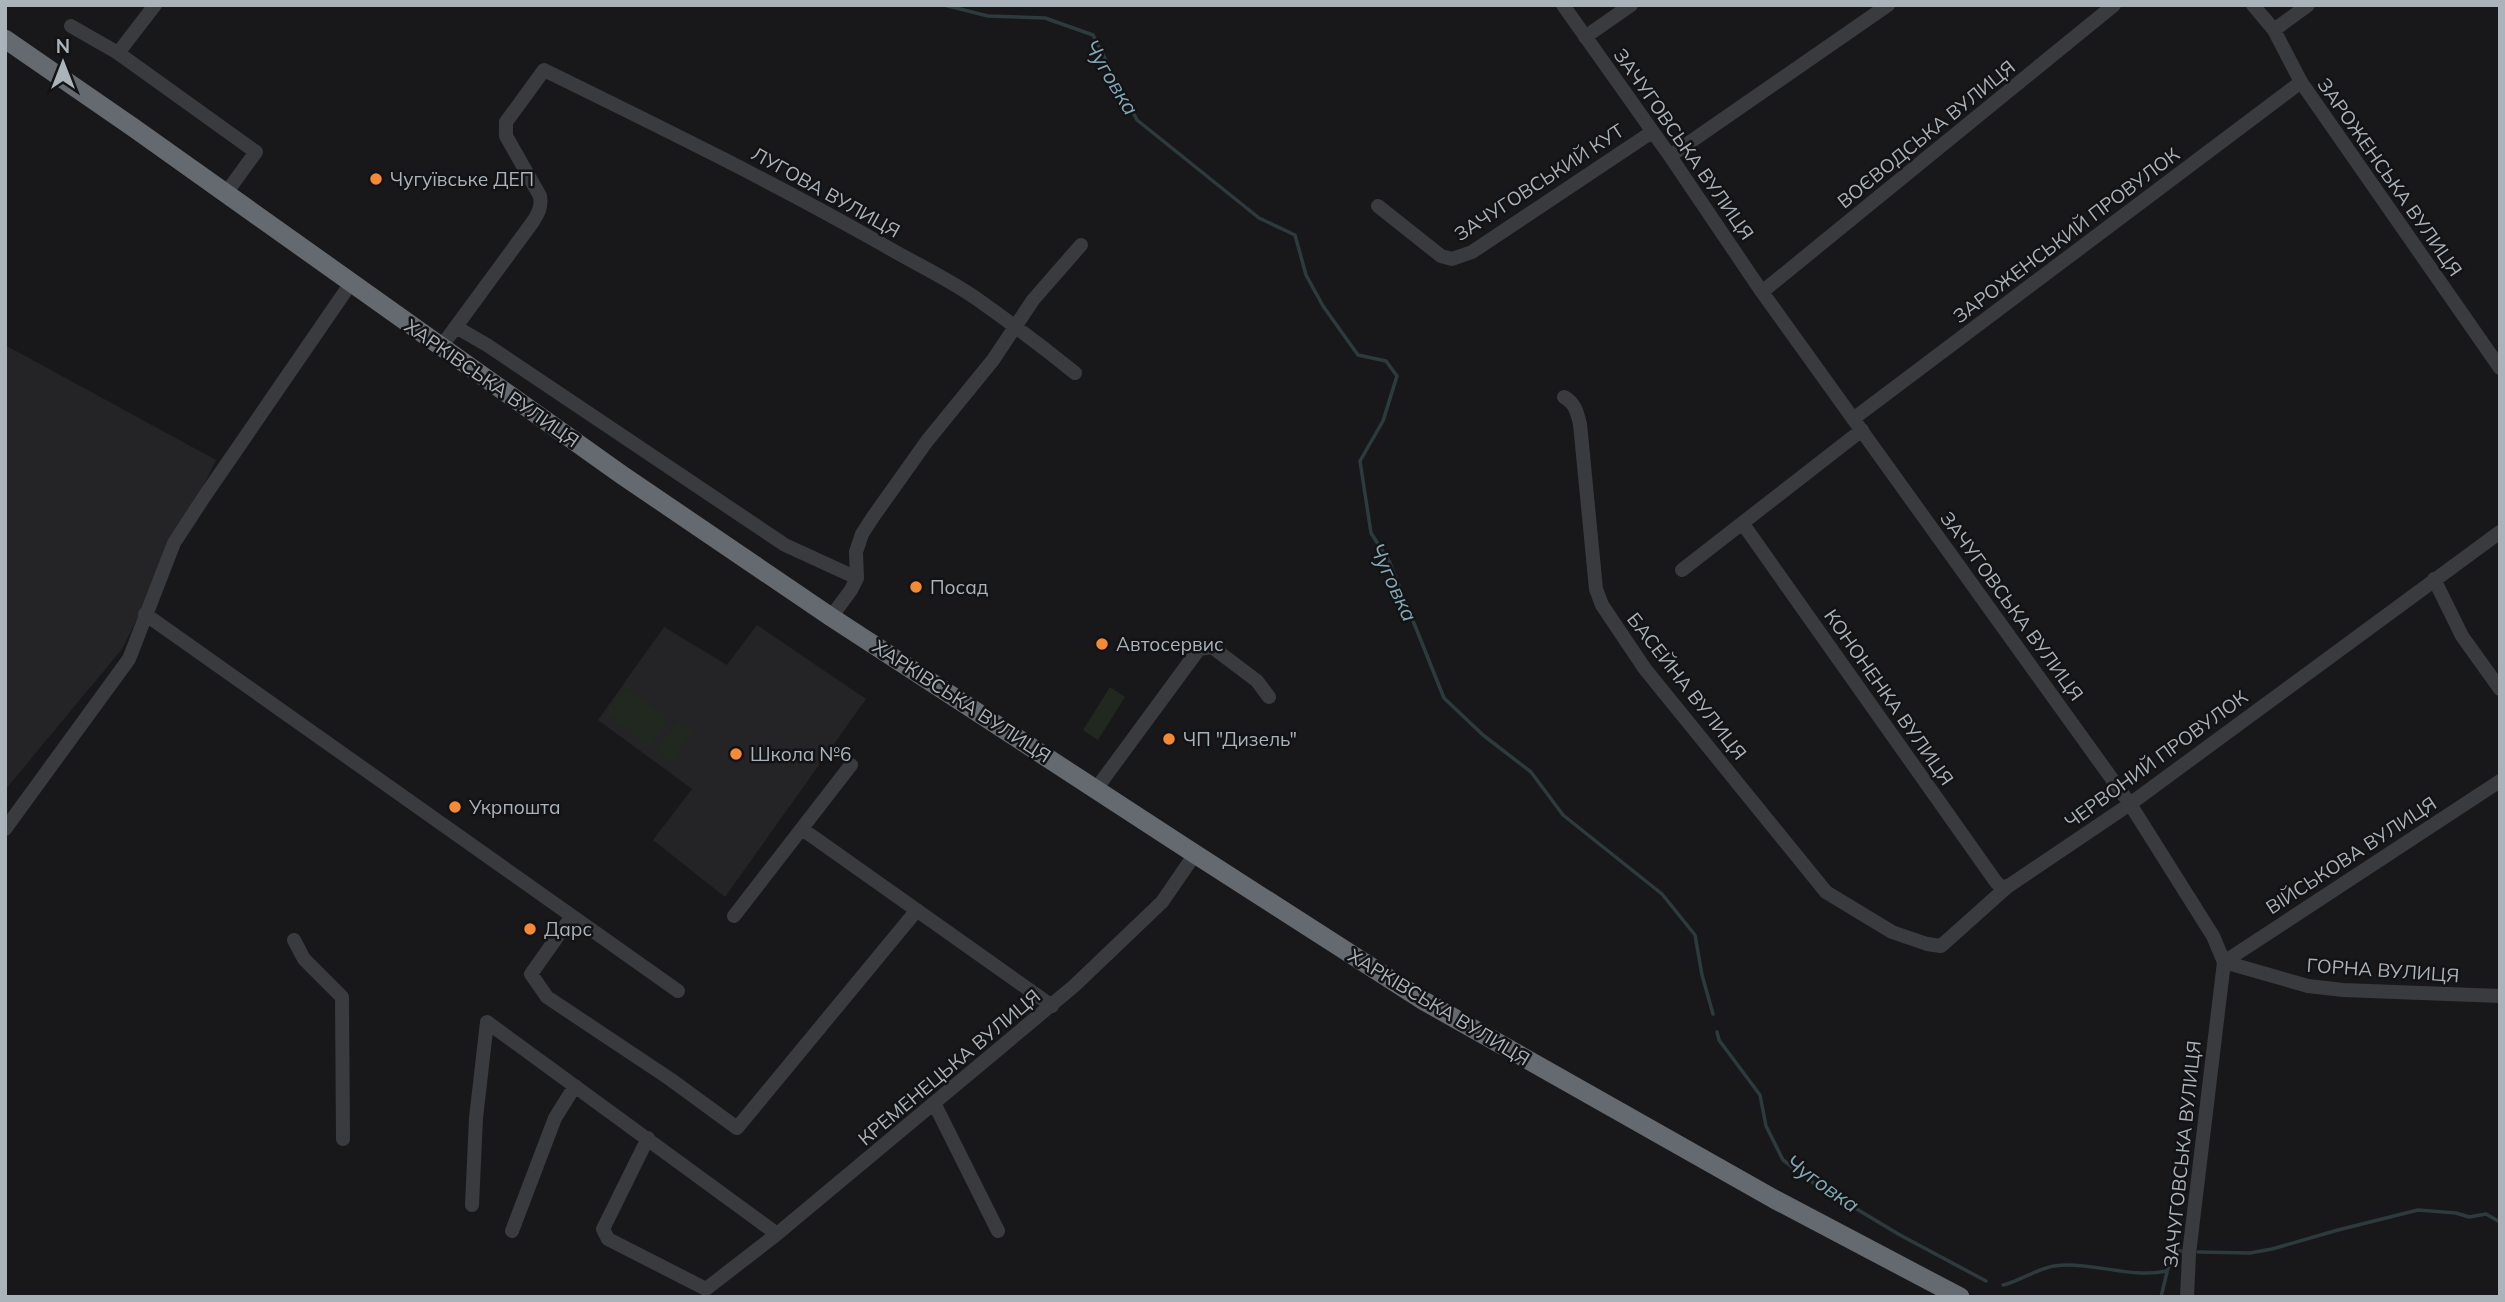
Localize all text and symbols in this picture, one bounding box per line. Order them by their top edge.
north arrow [28,28,98,98]
text: N [56,34,70,58]
water label: Чуговка [1079,35,1145,120]
street label: ЗАЧУГОВСЬКА ВУЛИЦЯ [1609,44,1759,244]
street label: ВОЄВОДСЬКА ВУЛИЦЯ [1832,55,2020,213]
street label: ЗАРОЖЕНСЬКА ВУЛИЦЯ [2312,73,2468,281]
street label: ЗАЧУГОВСЬКИЙ КУТ [1450,118,1629,246]
street label: ЛУГОВА ВУЛИЦЯ [748,141,904,243]
street label: ЗАРОЖЕНСЬКИЙ ПРОВУЛОК [1948,142,2184,328]
place label: Чугуївське ДЕП [390,167,534,191]
marker: Чугуївське ДЕП [368,171,384,187]
street label: ХАРКІВСЬКА ВУЛИЦЯ [400,314,584,452]
street label: ЗАЧУГОВСЬКА ВУЛИЦЯ [1935,507,2089,705]
water label: Чуговка [1365,539,1423,625]
place label: Посад [930,575,989,599]
marker: Посад [908,579,924,595]
street label: КОНОНЕНКА ВУЛИЦЯ [1819,604,1959,790]
street label: БАСЕЙНА ВУЛИЦЯ [1622,608,1752,764]
place label: Автосервис [1116,632,1224,656]
street label: ХАРКІВСЬКА ВУЛИЦЯ [868,634,1056,768]
marker: Автосервис [1094,636,1110,652]
street label: ЧЕРВОНИЙ ПРОВУЛОК [2060,684,2253,833]
place label: ЧП "Дизель" [1183,727,1297,751]
marker: ЧП "Дизель" [1161,731,1177,747]
place label: Школа №6 [750,742,851,766]
marker: Школа №6 [728,746,744,762]
street label: ВІЙСЬКОВА ВУЛИЦЯ [2261,791,2441,919]
place label: Укрпошта [468,795,561,819]
marker: Укрпошта [447,799,463,815]
place label: Дарс [544,917,592,941]
marker: Дарс [522,921,538,937]
street label: ХАРКІВСЬКА ВУЛИЦЯ [1344,943,1534,1071]
street label: ГОРНА ВУЛИЦЯ [2306,953,2460,987]
street label: КРЕМЕНЕЦЬКА ВУЛИЦЯ [853,984,1045,1150]
street label: ЗАЧУГОВСЬКА ВУЛИЦЯ [2158,1039,2206,1269]
water label: Чуговка [1781,1148,1865,1218]

